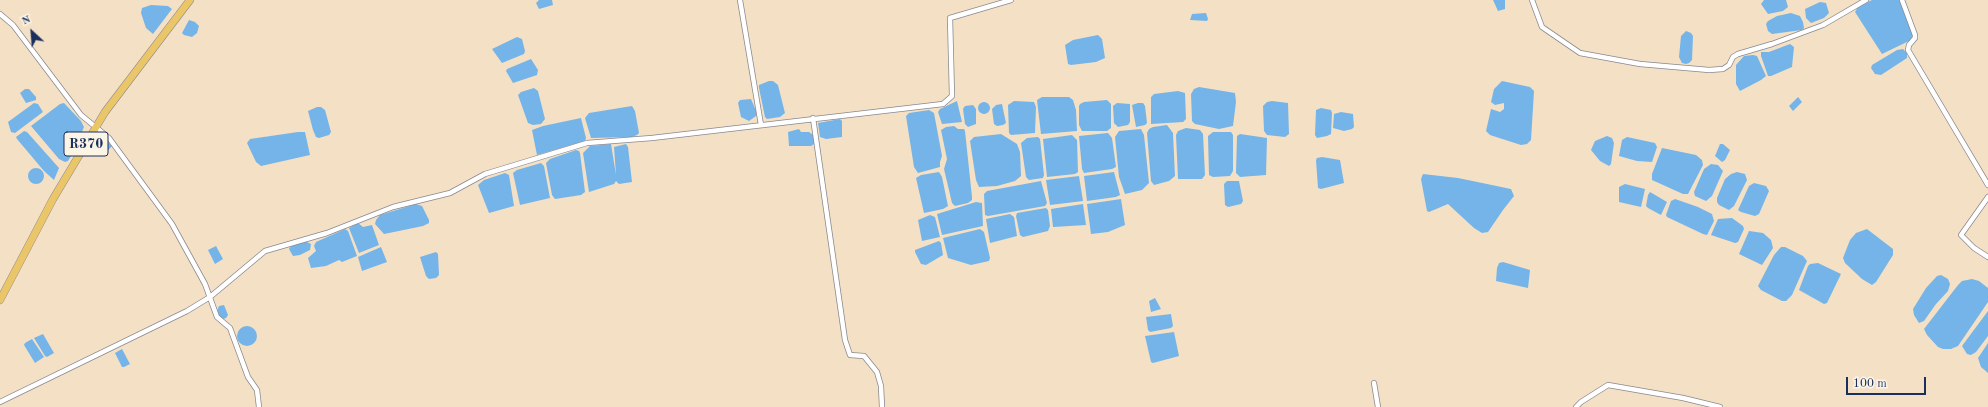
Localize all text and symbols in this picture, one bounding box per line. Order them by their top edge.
north arrow [12,12,52,52]
text: N [20,14,33,28]
road number: R370 [64,132,108,156]
scale bar [1848,369,1928,395]
text: 100 m [1853,378,1887,390]

